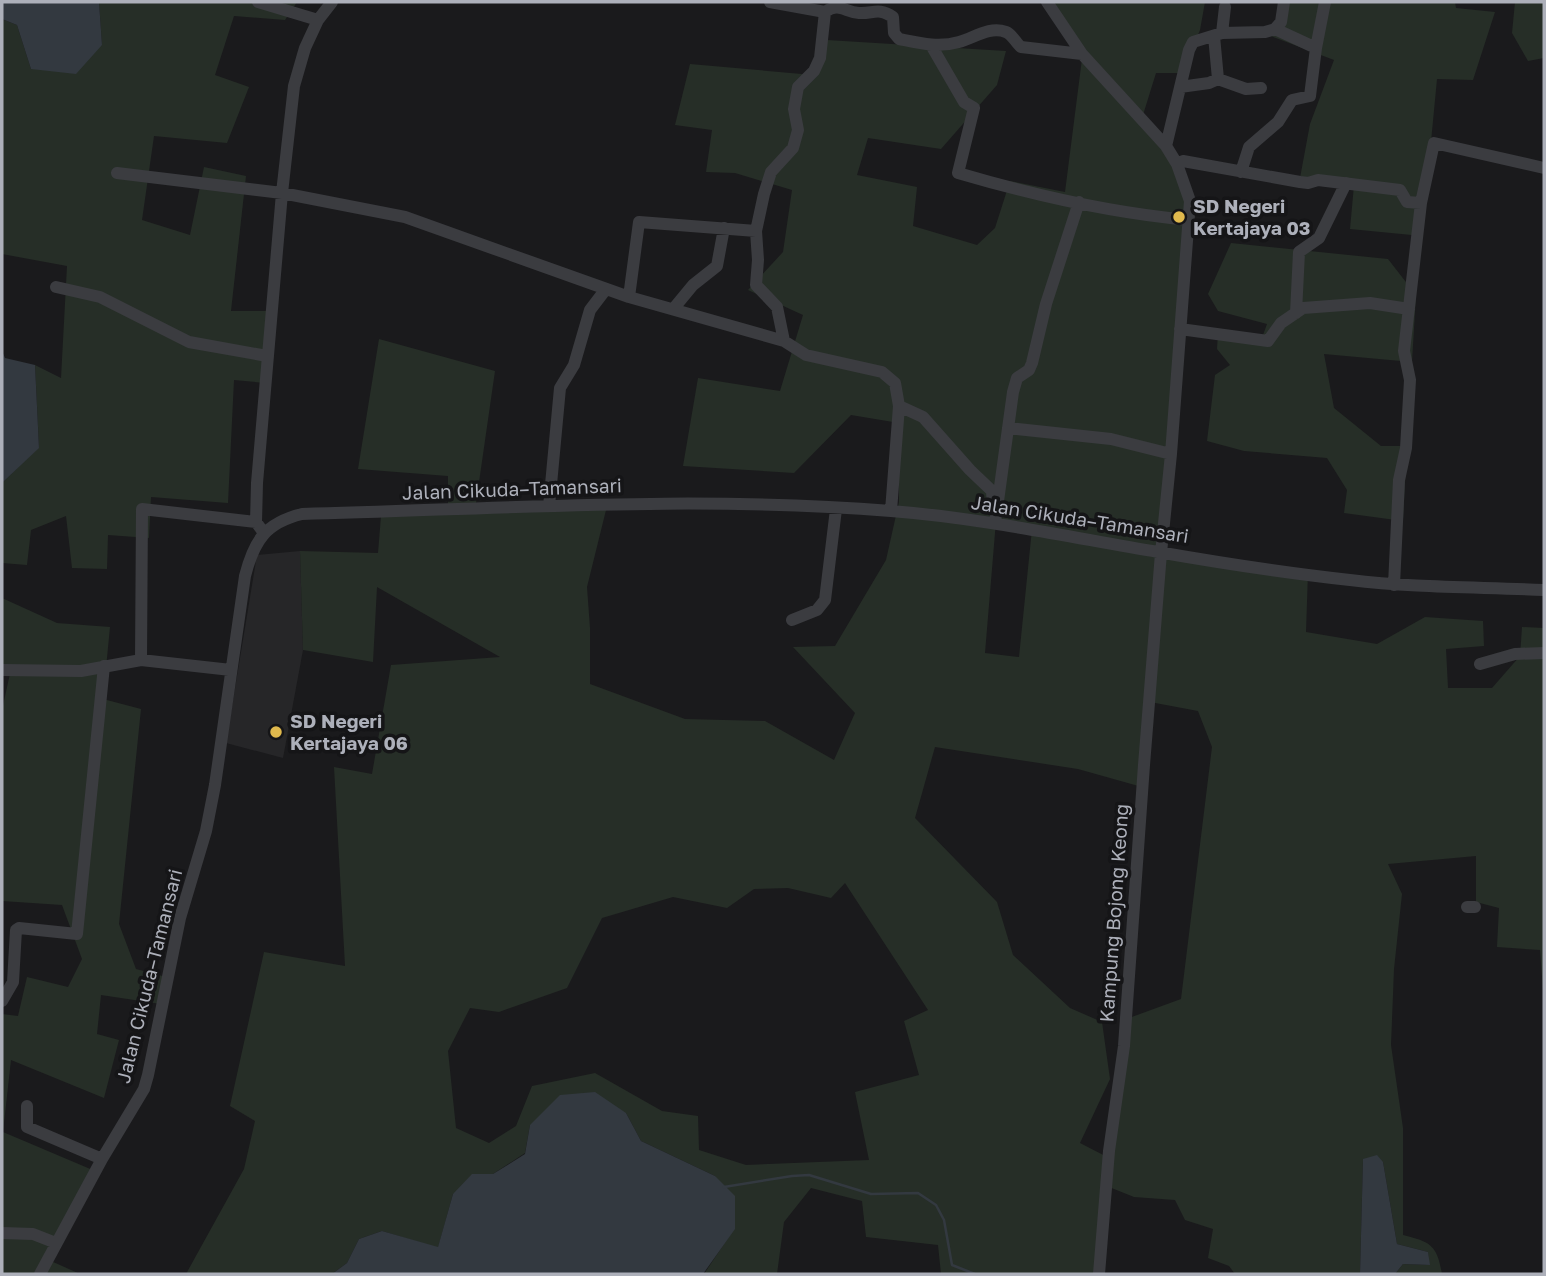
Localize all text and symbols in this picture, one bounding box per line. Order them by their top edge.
place label: SD Negeri Kertajaya 03 [1193,194,1310,239]
marker: SD Negeri Kertajaya 03 [1171,209,1187,225]
street label: Jalan Cikuda–Tamansari [402,473,622,504]
street label: Jalan Cikuda–Tamansari [970,490,1191,547]
place label: SD Negeri Kertajaya 06 [290,709,408,754]
marker: SD Negeri Kertajaya 06 [268,724,284,740]
street label: Kampung Bojong Keong [1094,803,1133,1023]
street label: Jalan Cikuda–Tamansari [111,866,186,1085]

